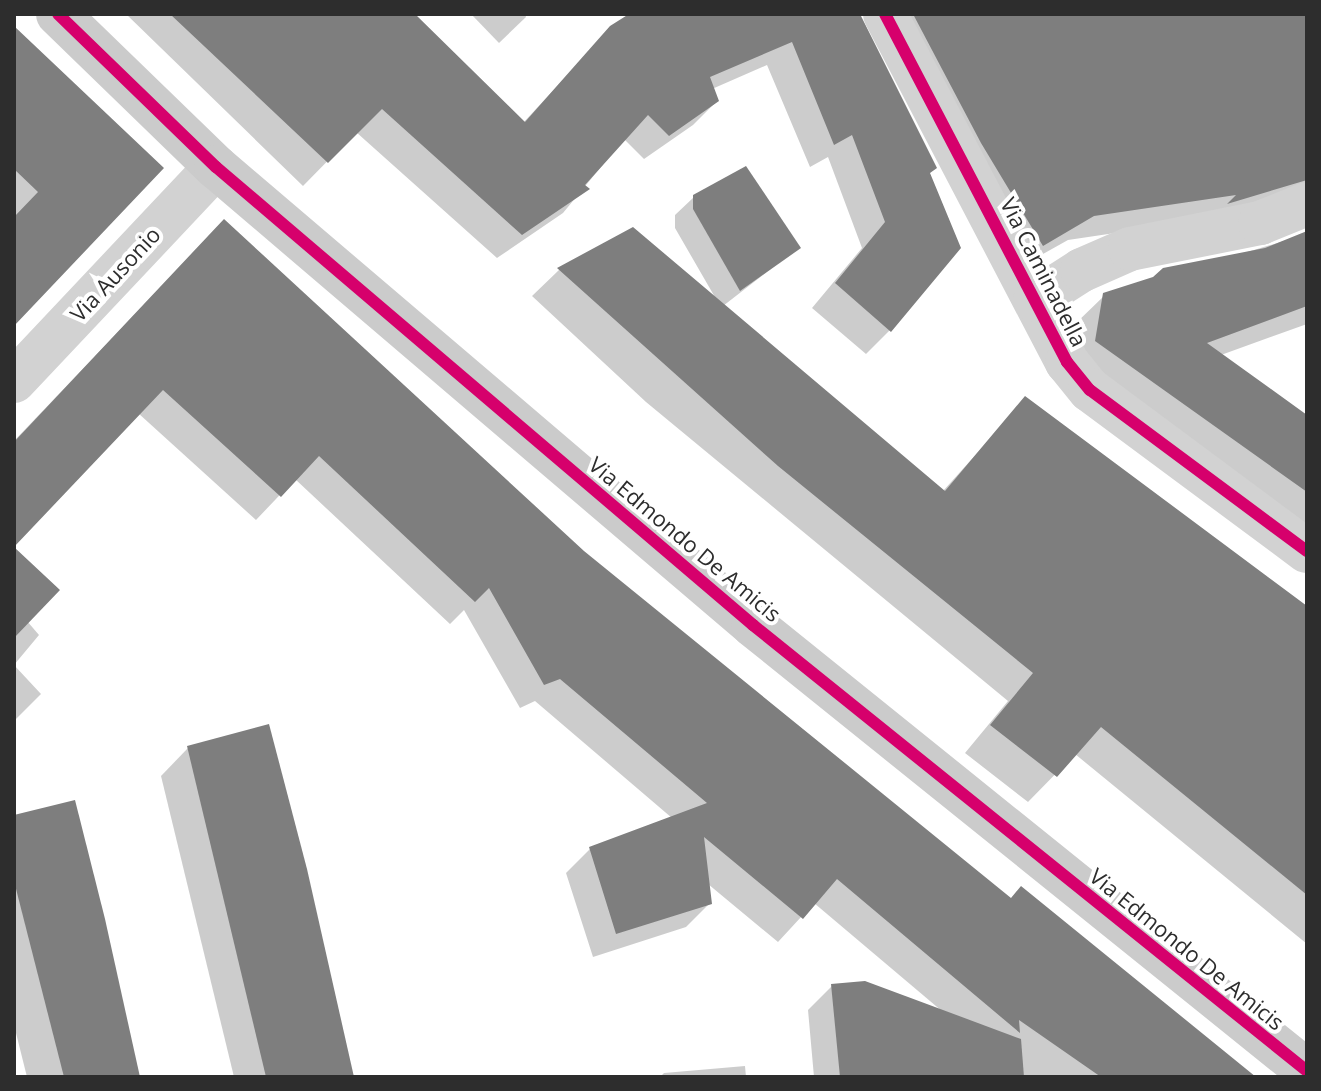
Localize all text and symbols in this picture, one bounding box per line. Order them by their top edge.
street label: Via Caminadella [995,193,1093,351]
street label: Via Ausonio [64,221,166,327]
street label: Via Edmondo De Amicis [584,451,786,627]
street label: Via Edmondo De Amicis [1085,863,1289,1035]

